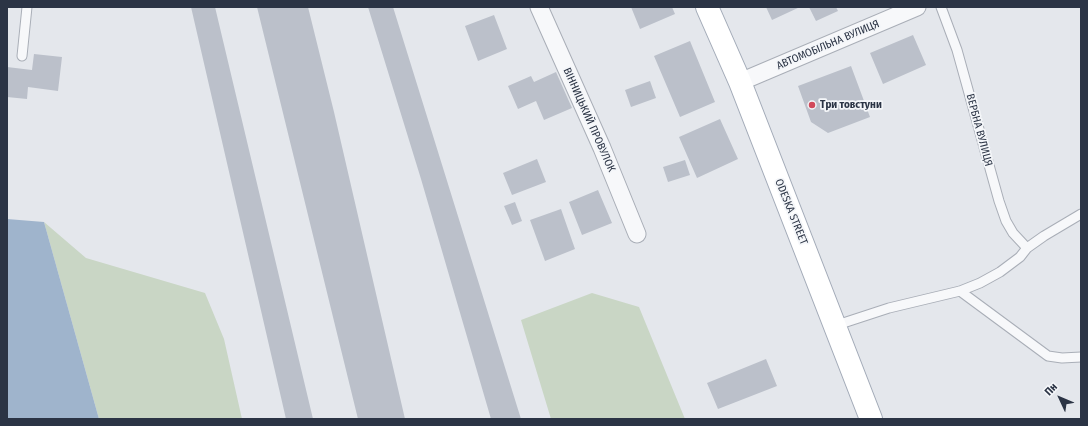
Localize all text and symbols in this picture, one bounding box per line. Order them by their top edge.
street label: АВТОМОБІЛЬНА ВУЛИЦЯ [775,17,881,73]
street label: ВІННИЦЬКИЙ ПРОВУЛОК [560,66,618,174]
street label: ВЕРБНА ВУЛИЦЯ [963,92,995,168]
place label: Три товстуни [820,98,882,112]
marker: Три товстуни [807,100,817,110]
street label: ODESKA STREET [772,177,810,247]
north arrow [1040,378,1080,418]
text: Пн [1042,380,1060,398]

